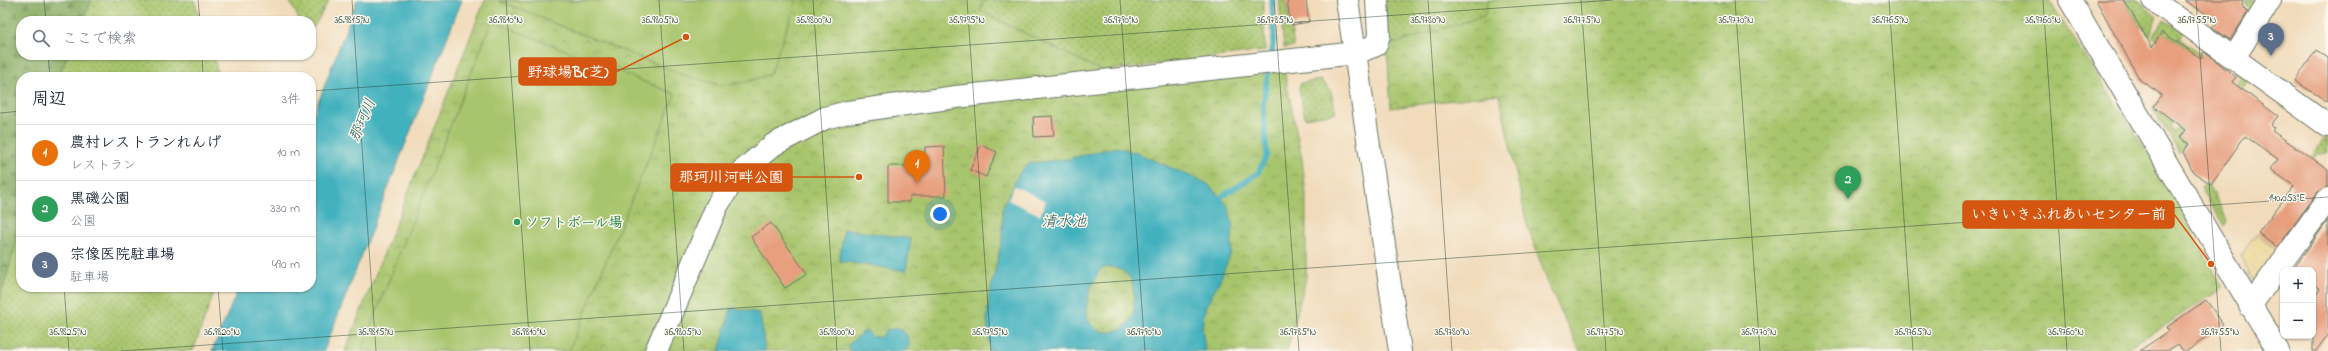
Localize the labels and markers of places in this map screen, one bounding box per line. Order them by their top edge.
pin: 3 [2258,23,2284,56]
callout: 野球場B(芝) [519,58,616,85]
pin: 1 [904,150,930,183]
callout: 那珂川河畔公園 [671,164,792,191]
pin: 2 [1835,166,1861,199]
callout: いきいきふれあいセンター前 [1963,201,2174,228]
place label: ソフトボール場 [525,213,622,234]
marker: ソフトボール場 [512,217,522,227]

